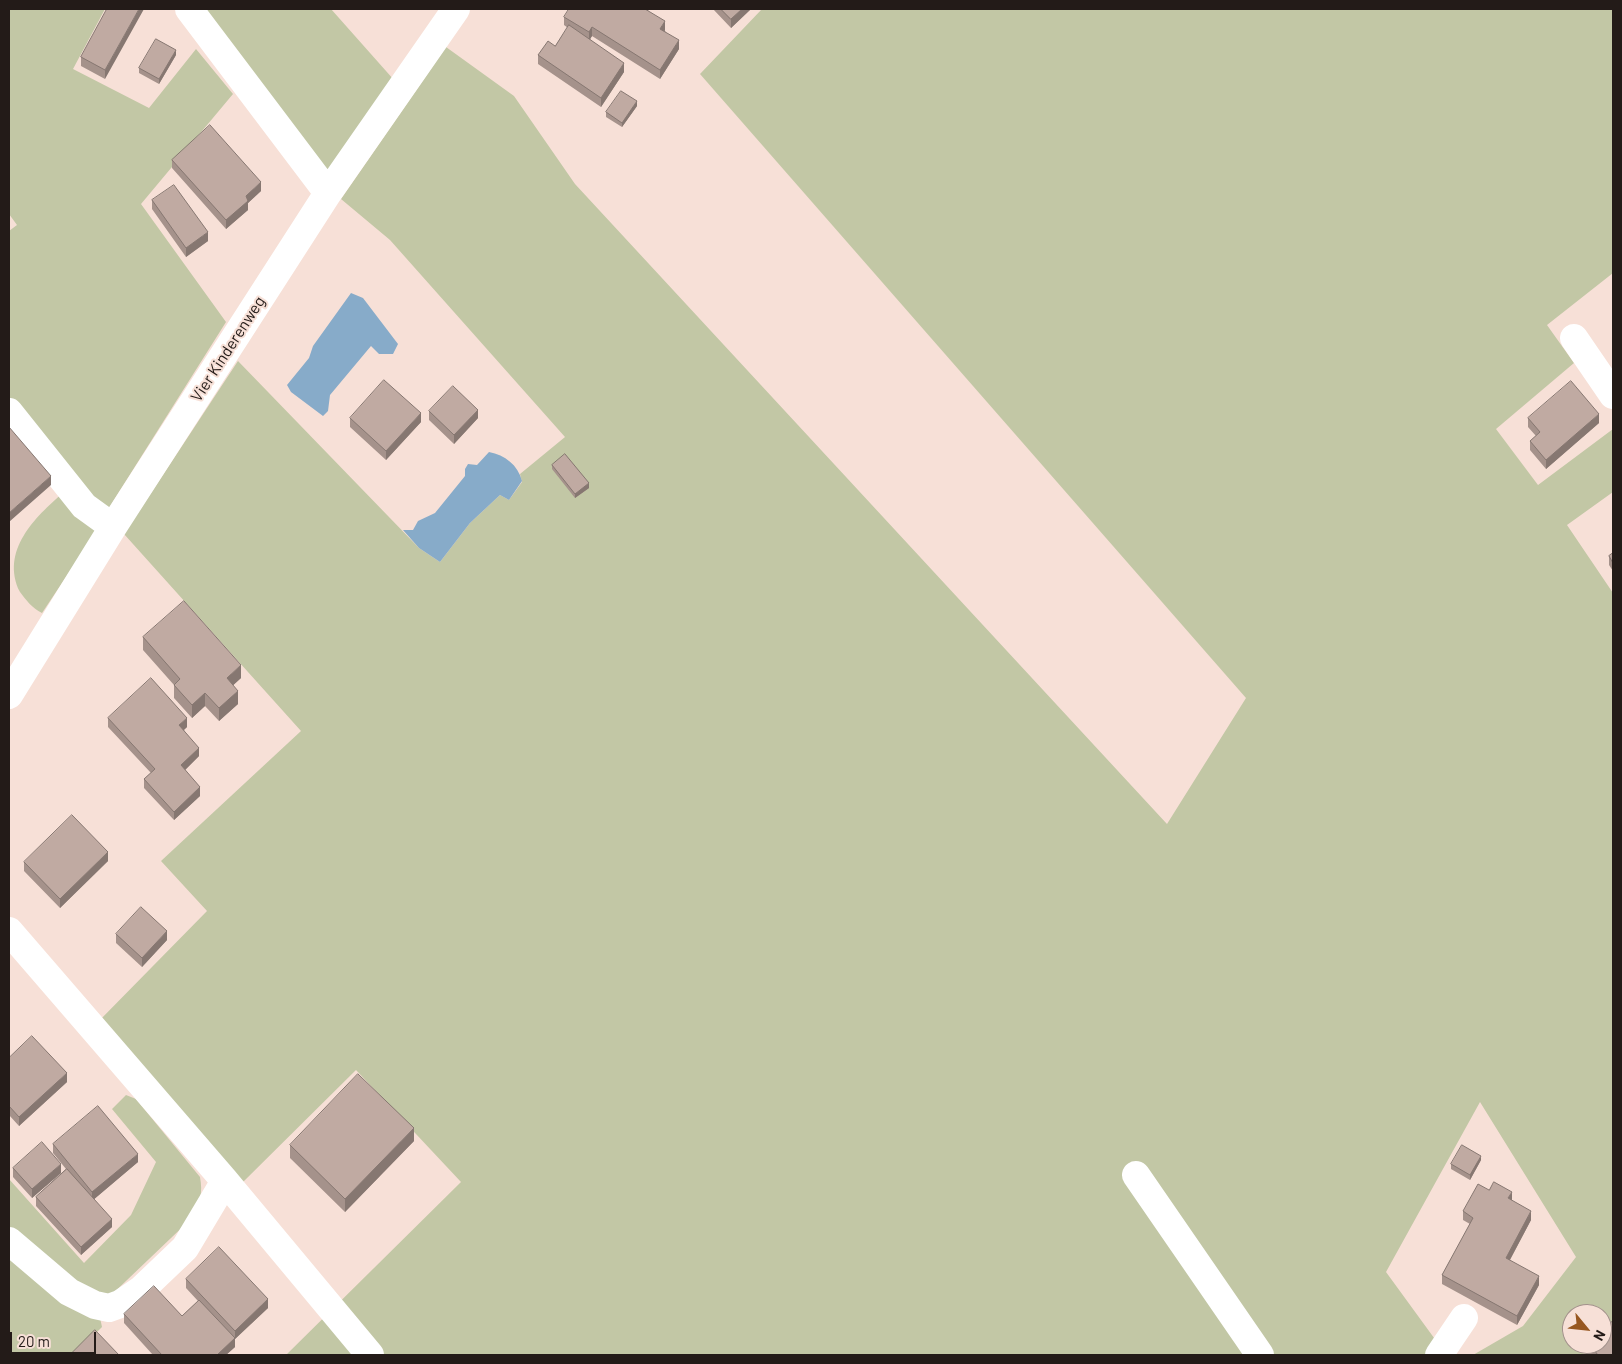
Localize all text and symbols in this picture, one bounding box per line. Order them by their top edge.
street label: Vier Kinderenweg [187,293,269,405]
north arrow [1562,1304,1612,1354]
scale bar [12,1322,99,1354]
text: N [1590,1328,1609,1344]
text: 20 m [18,1332,50,1350]

